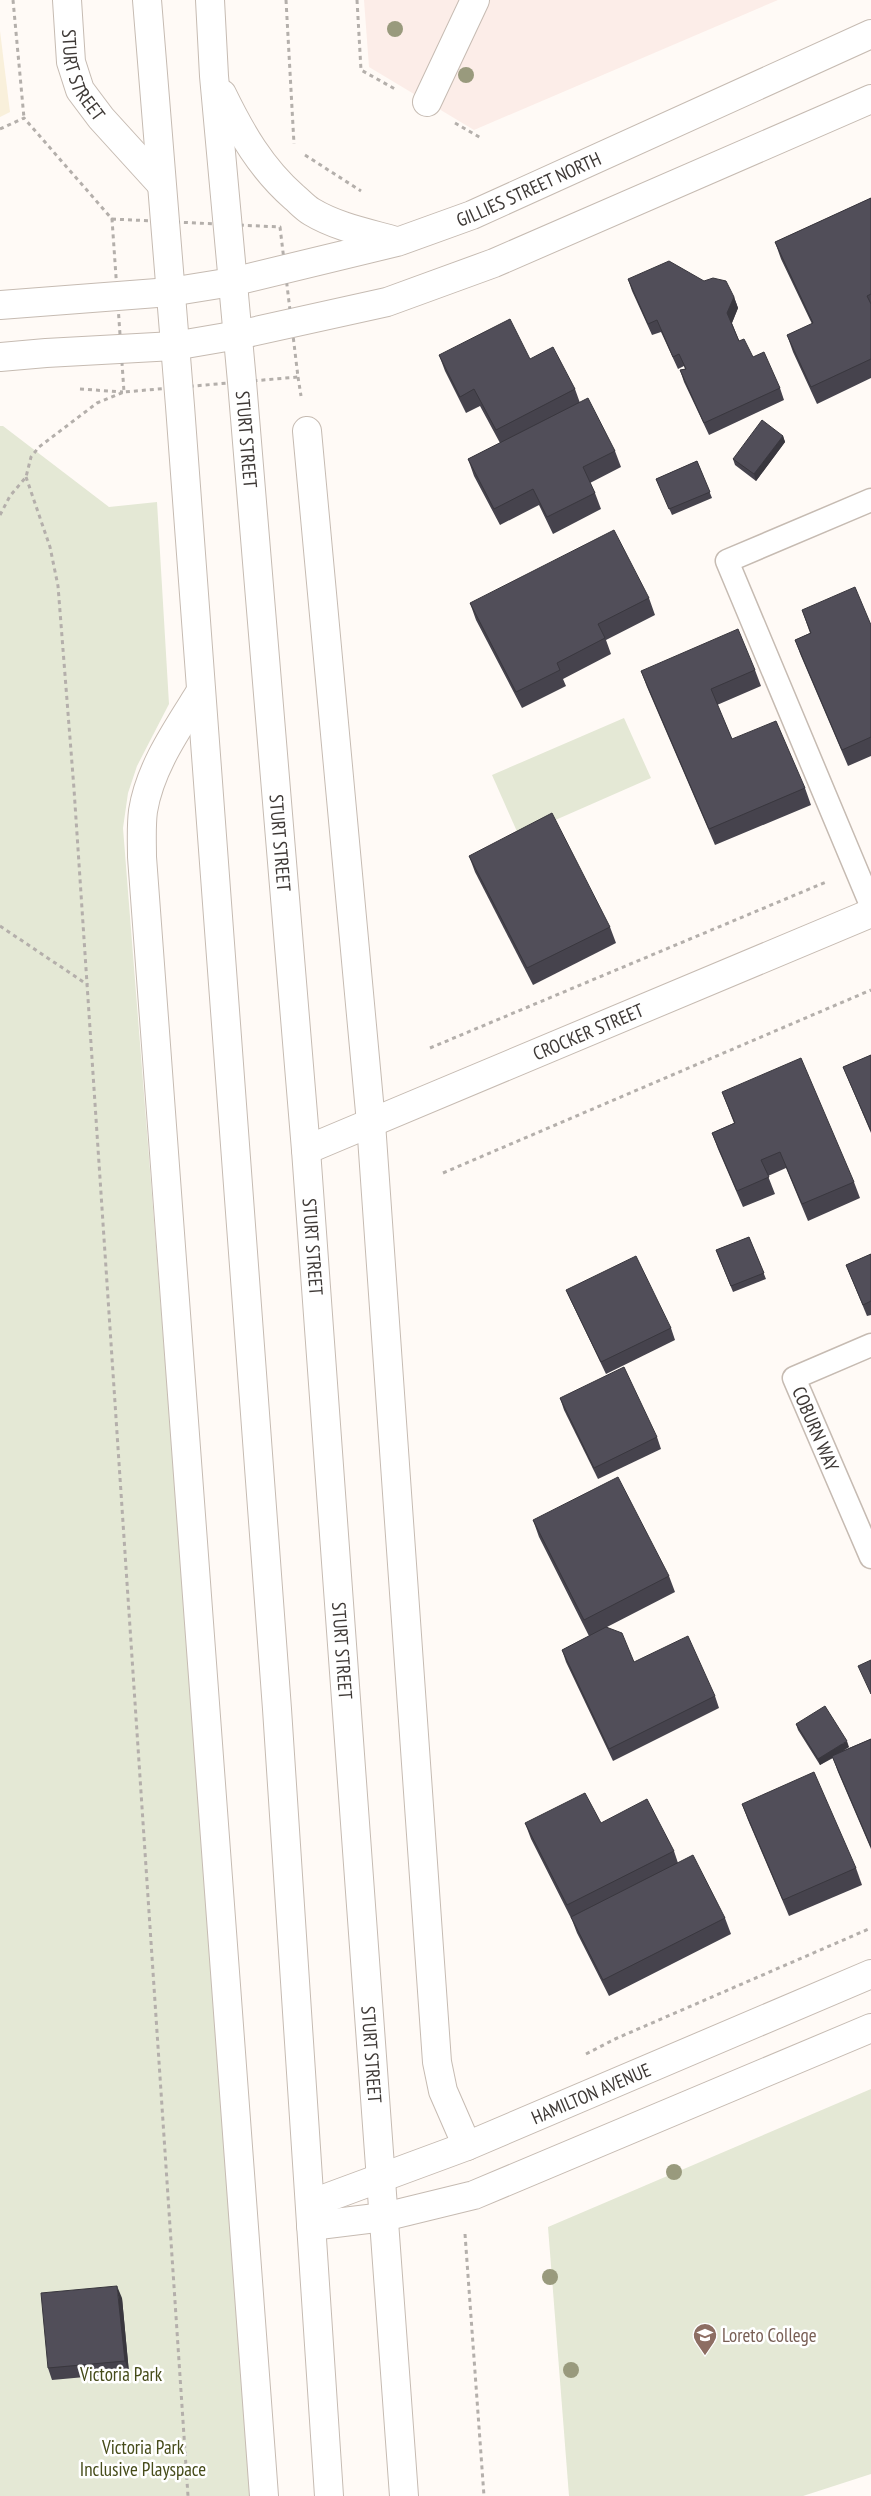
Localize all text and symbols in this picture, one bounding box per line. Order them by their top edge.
street label: STURT STREET [57,29,111,126]
street label: GILLIES STREET NORTH [453,146,605,232]
street label: STURT STREET [231,390,263,489]
street label: STURT STREET [264,794,296,893]
street label: CROCKER STREET [529,998,648,1065]
street label: STURT STREET [298,1197,329,1297]
street label: COBURN WAY [787,1383,845,1475]
street label: STURT STREET [327,1601,358,1701]
street label: STURT STREET [356,2005,387,2104]
street label: HAMILTON AVENUE [528,2057,654,2129]
school or university icon: Loreto College [692,2322,718,2356]
place label: Loreto College [722,2323,817,2347]
park label: Victoria Park [79,2362,163,2386]
park label: Victoria Park Inclusive Playspace [80,2435,206,2481]

